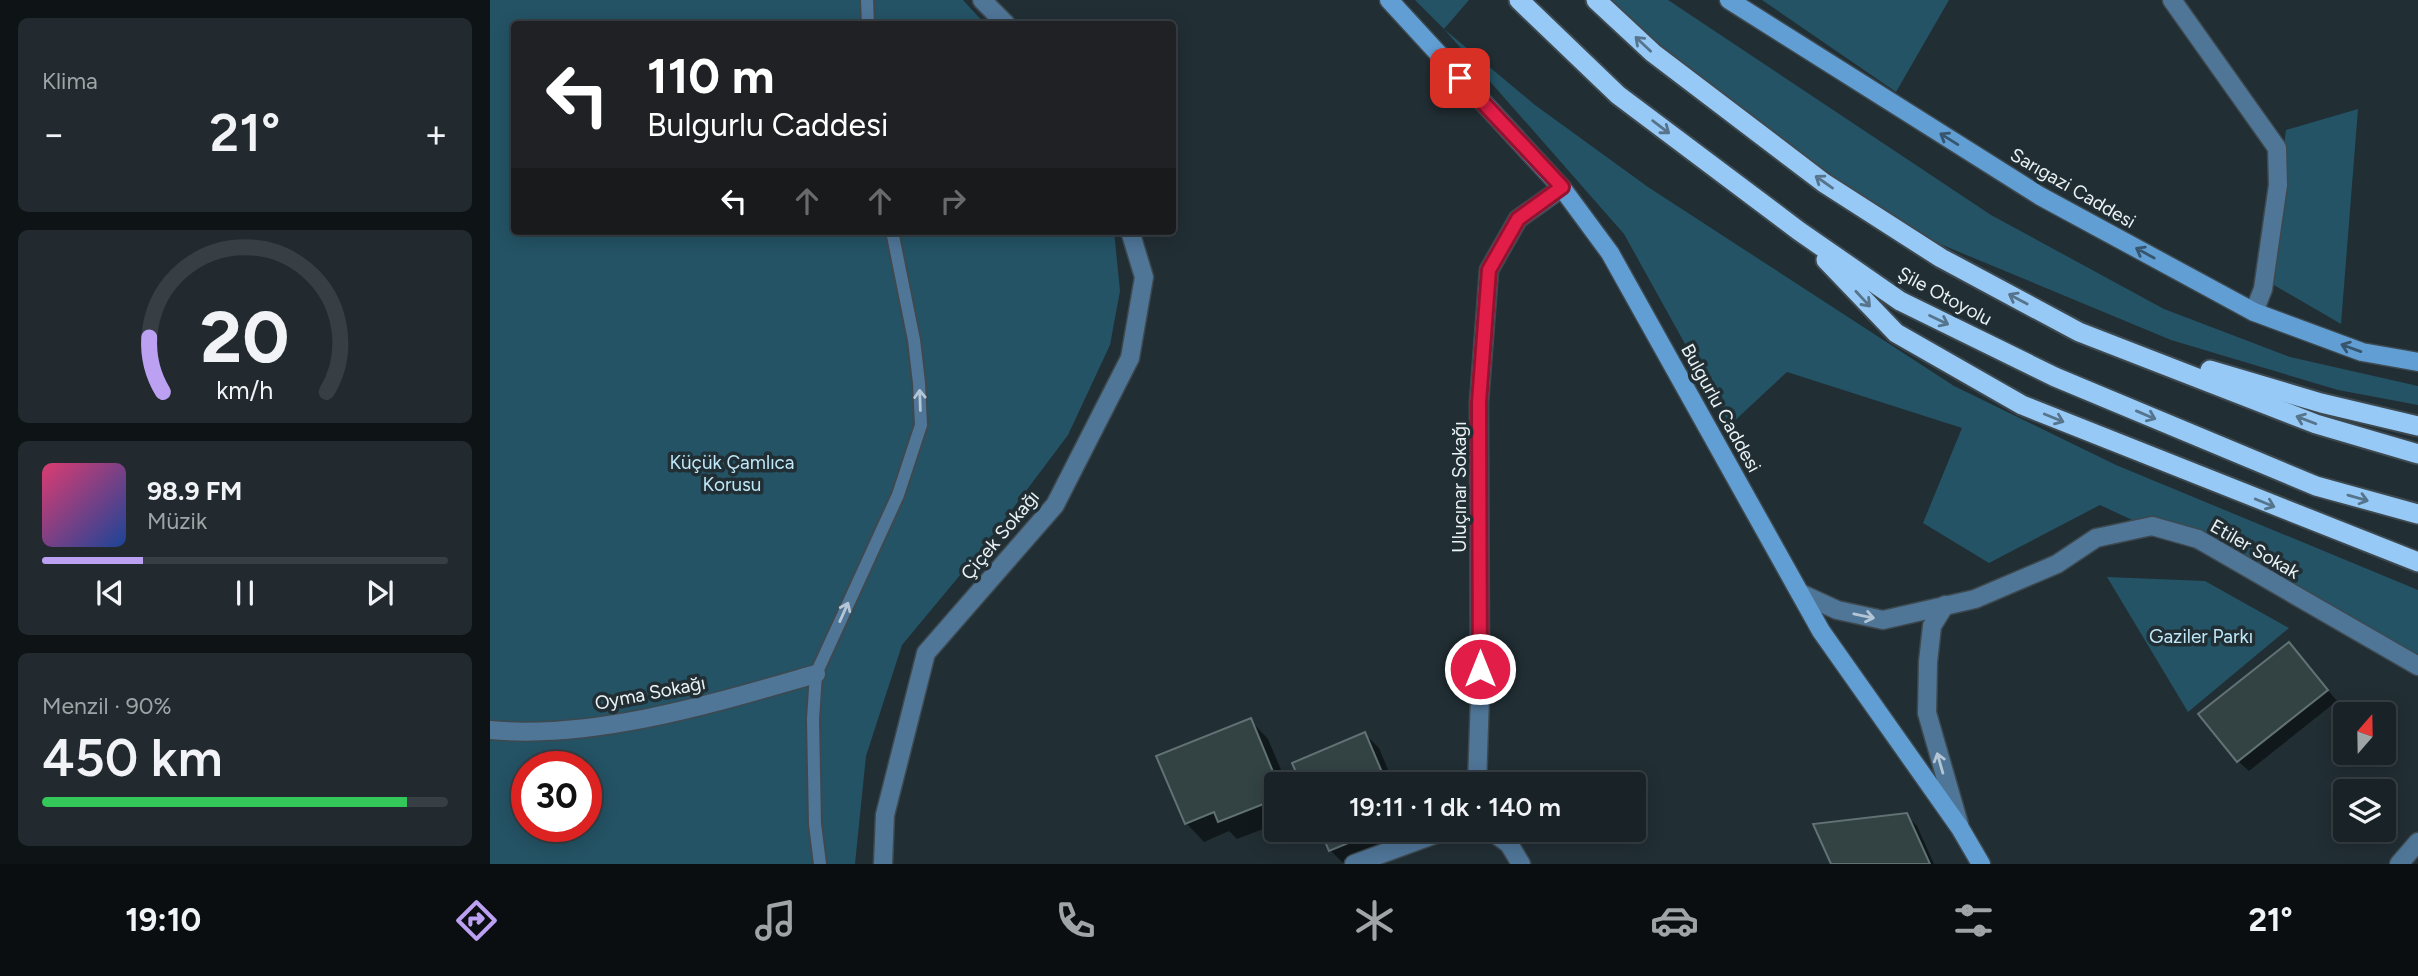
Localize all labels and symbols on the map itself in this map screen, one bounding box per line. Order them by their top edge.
one-way arrow [1635,35,1652,52]
pin [1430,48,1490,108]
one-way arrow [1651,120,1670,135]
one-way arrow [1939,131,1959,145]
street label: Sarıgazi Caddesi [2006,143,2140,233]
one-way arrow [1815,175,1834,189]
one-way arrow [2135,246,2156,259]
street label: Şile Otoyolu [1894,262,1996,330]
one-way arrow [1854,290,1871,307]
one-way arrow [2009,292,2029,306]
one-way arrow [1928,313,1949,327]
street label: Bulgurlu Caddesi [1676,340,1766,476]
one-way arrow [2341,341,2363,353]
one-way arrow [913,389,926,412]
one-way arrow [2135,409,2156,422]
one-way arrow [2043,412,2064,425]
one-way arrow [2295,413,2317,425]
street label: Uluçınar Sokağı [1448,421,1471,553]
park label: Küçük Çamlıca Korusu [669,451,795,496]
street label: Çiçek Sokağı [956,486,1044,584]
one-way arrow [2346,492,2368,505]
one-way arrow [2254,497,2275,510]
street label: Etiler Sokak [2206,514,2304,584]
one-way arrow [838,602,851,623]
one-way arrow [1852,610,1875,624]
park label: Gaziler Parkı [2149,625,2253,648]
position arrow [1443,632,1517,706]
street label: Oyma Sokağı [593,671,707,715]
north arrow [2333,702,2396,765]
speed limit sign: 30 [511,751,602,842]
one-way arrow [1933,752,1946,774]

